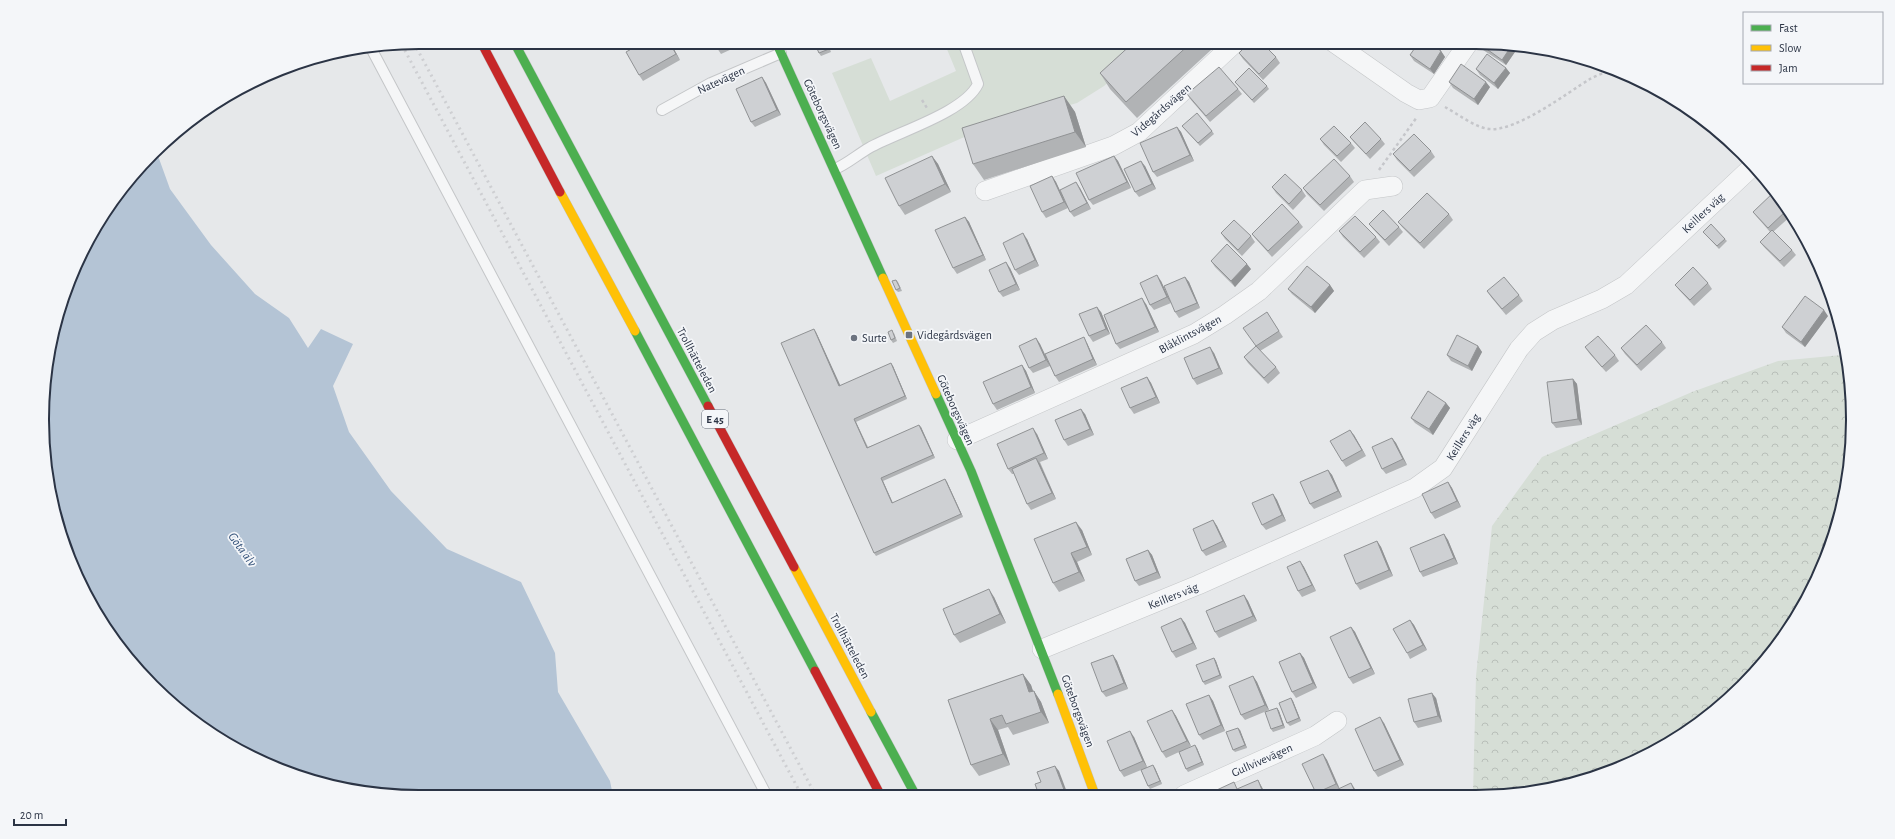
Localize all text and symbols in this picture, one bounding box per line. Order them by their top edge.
legend [1743,12,1883,84]
text: Fast [1779,22,1798,34]
text: Slow [1779,42,1801,54]
text: Jam [1779,62,1798,74]
street label: Natevägen [695,64,747,96]
street label: Göteborgsvägen [801,77,845,151]
street label: Videgårdsvägen [1129,81,1193,139]
street label: Keillers väg [1680,191,1726,235]
street label: Blåklintsvägen [1157,313,1223,355]
street label: Trollhätteleden [675,325,719,395]
place label: Videgårdsvägen [917,329,992,341]
marker: Videgårdsvägen [904,330,914,340]
place label: Surte [862,332,887,344]
marker: Surte [849,333,859,343]
street label: Göteborgsvägen [935,373,977,447]
road number: E 45 [702,410,728,428]
street label: Keillers väg [1444,411,1482,463]
water label: Göta älv [225,530,259,570]
street label: Keillers väg [1146,581,1200,611]
street label: Trollhätteleden [828,611,872,681]
street label: Göteborgsvägen [1059,673,1097,749]
street label: Gullvivevägen [1230,741,1294,779]
scale bar [14,801,66,827]
text: 20 m [20,809,43,821]

